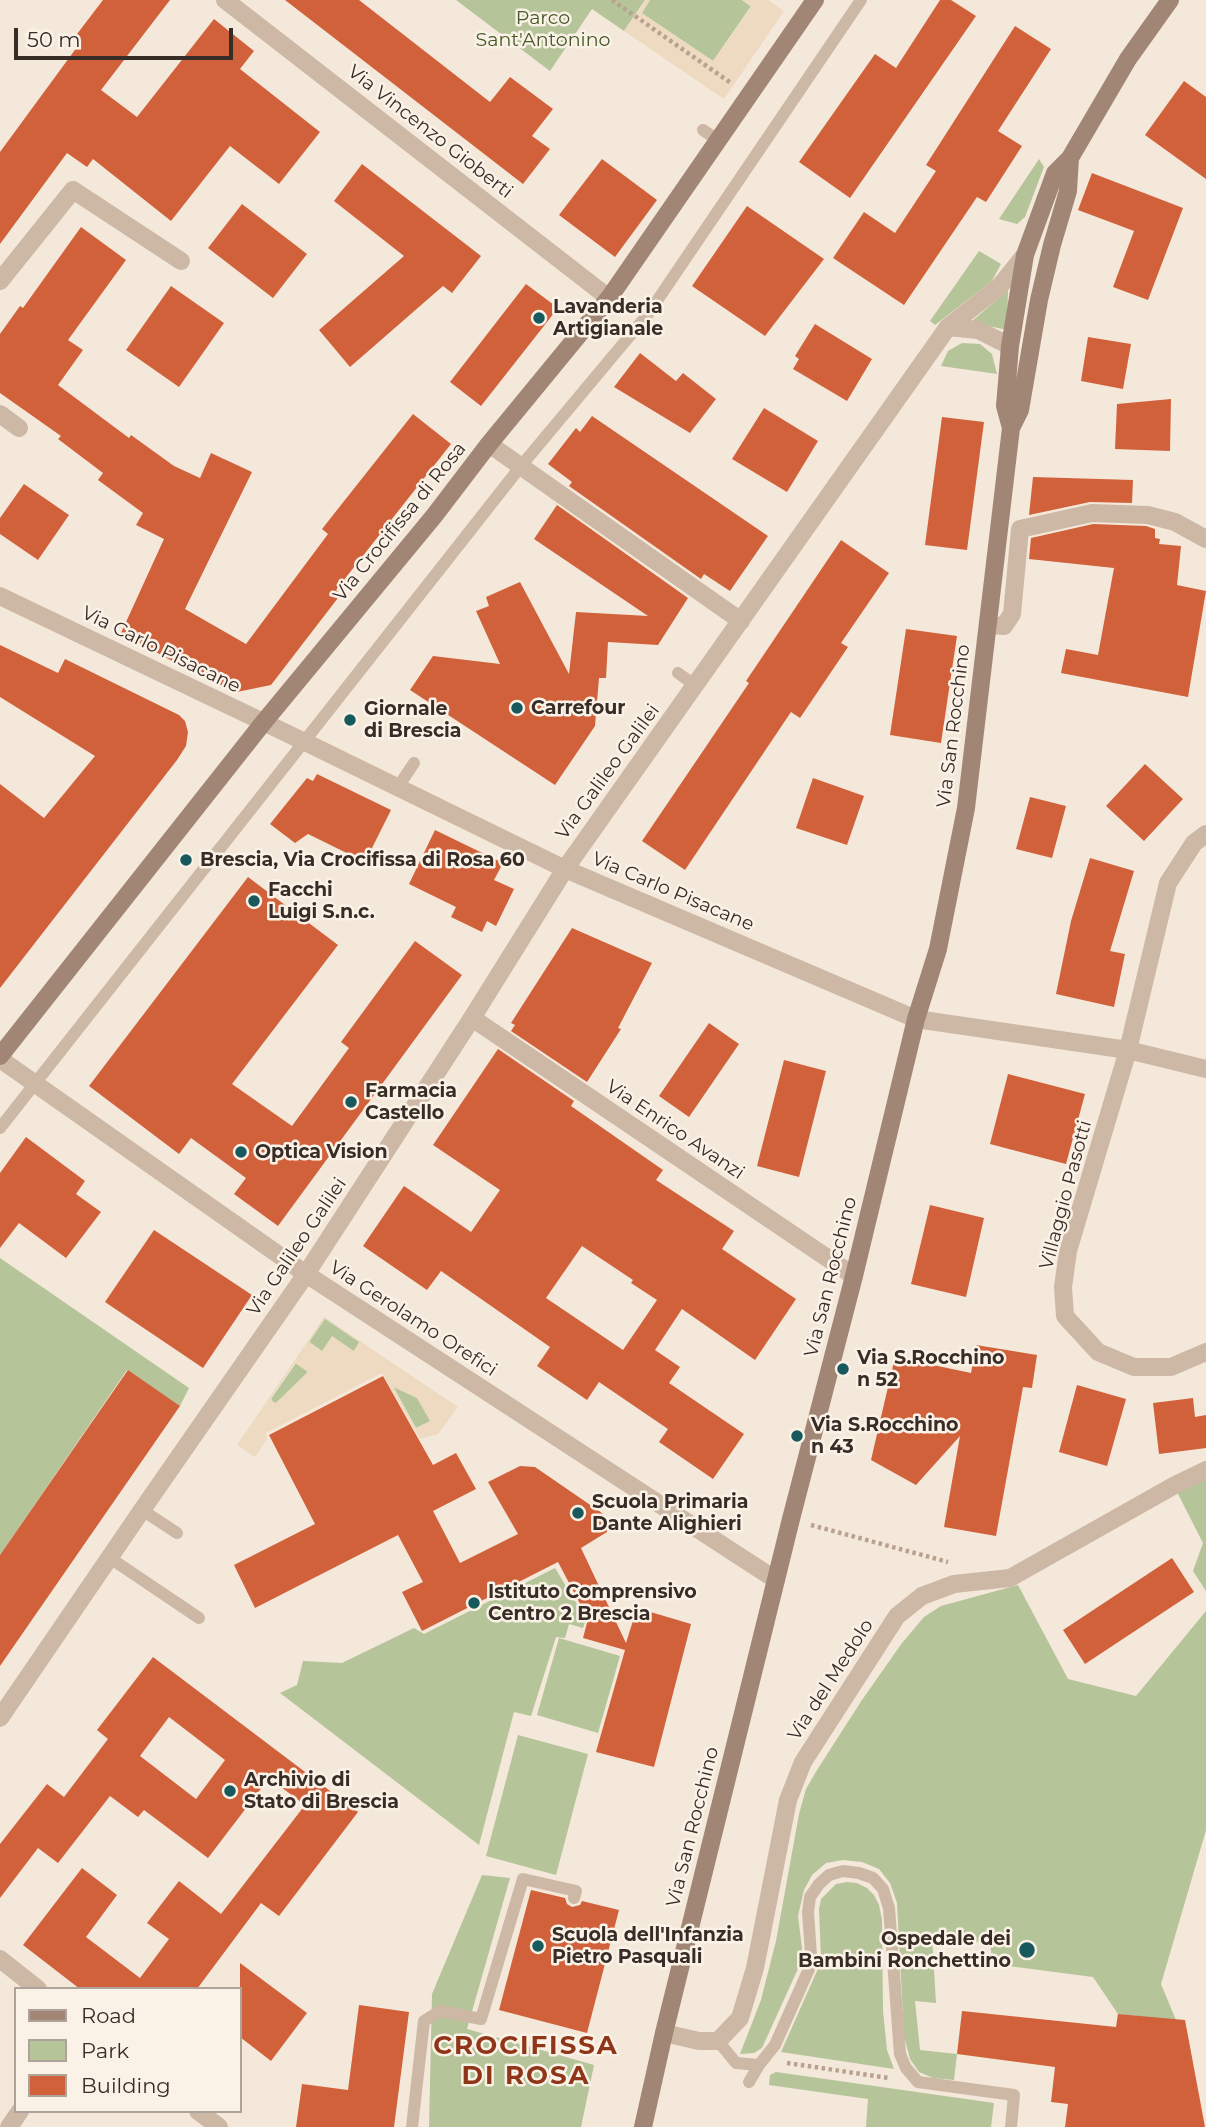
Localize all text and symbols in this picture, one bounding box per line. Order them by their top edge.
park label: Parco Sant'Antonino [476,7,610,51]
scale bar [18,14,236,58]
text: 50 m [27,27,81,52]
street label: Via Vincenzo Gioberti [343,60,517,204]
place label: Lavanderia Artigianale [553,296,663,340]
marker: Lavanderia Artigianale [531,310,547,326]
street label: Via Crocifissa di Rosa [329,438,471,606]
street label: Via Carlo Pisacane [78,602,244,698]
street label: Via San Rocchino [933,643,975,809]
place label: Carrefour [531,697,625,719]
place label: Giornale di Brescia [364,698,461,742]
marker: Carrefour [509,700,525,716]
street label: Via Galileo Galilei [551,700,665,844]
marker: Giornale di Brescia [342,712,358,728]
street label: Via Carlo Pisacane [589,848,757,936]
place label: Brescia, Via Crocifissa di Rosa 60 [200,849,525,871]
marker: Brescia, Via Crocifissa di Rosa 60 [178,852,194,868]
place label: Facchi Luigi S.n.c. [268,879,375,923]
marker: Facchi Luigi S.n.c. [246,893,262,909]
street label: Via Enrico Avanzi [602,1075,748,1185]
place label: Farmacia Castello [365,1080,457,1124]
marker: Farmacia Castello [343,1094,359,1110]
street label: Villaggio Pasotti [1035,1118,1097,1272]
place label: Optica Vision [255,1141,388,1163]
marker: Optica Vision [233,1144,249,1160]
street label: Via Galileo Galilei [242,1174,352,1320]
street label: Via San Rocchino [800,1194,862,1360]
street label: Via Gerolamo Orefici [325,1256,501,1382]
place label: Via S.Rocchino n 52 [857,1347,1005,1391]
marker: Via S.Rocchino n 52 [835,1361,851,1377]
place label: Via S.Rocchino n 43 [811,1414,959,1458]
marker: Via S.Rocchino n 43 [789,1428,805,1444]
place label: Scuola Primaria Dante Alighieri [592,1491,748,1535]
marker: Scuola Primaria Dante Alighieri [570,1505,586,1521]
place label: Istituto Comprensivo Centro 2 Brescia [488,1581,697,1625]
marker: Istituto Comprensivo Centro 2 Brescia [466,1595,482,1611]
street label: Via del Medolo [783,1615,879,1745]
street label: Via San Rocchino [662,1744,724,1910]
place label: Archivio di Stato di Brescia [244,1769,399,1813]
marker: Archivio di Stato di Brescia [222,1783,238,1799]
place label: Scuola dell'Infanzia Pietro Pasquali [552,1924,744,1968]
place label: Ospedale dei Bambini Ronchettino [798,1928,1011,1972]
marker: Scuola dell'Infanzia Pietro Pasquali [530,1938,546,1954]
marker: Ospedale dei Bambini Ronchettino [1017,1940,1037,1960]
legend [14,1987,242,2113]
text: Road [81,2003,136,2028]
district label: CROCIFISSA DI ROSA [435,2030,617,2092]
text: Park [81,2038,129,2063]
text: Building [81,2073,171,2098]

